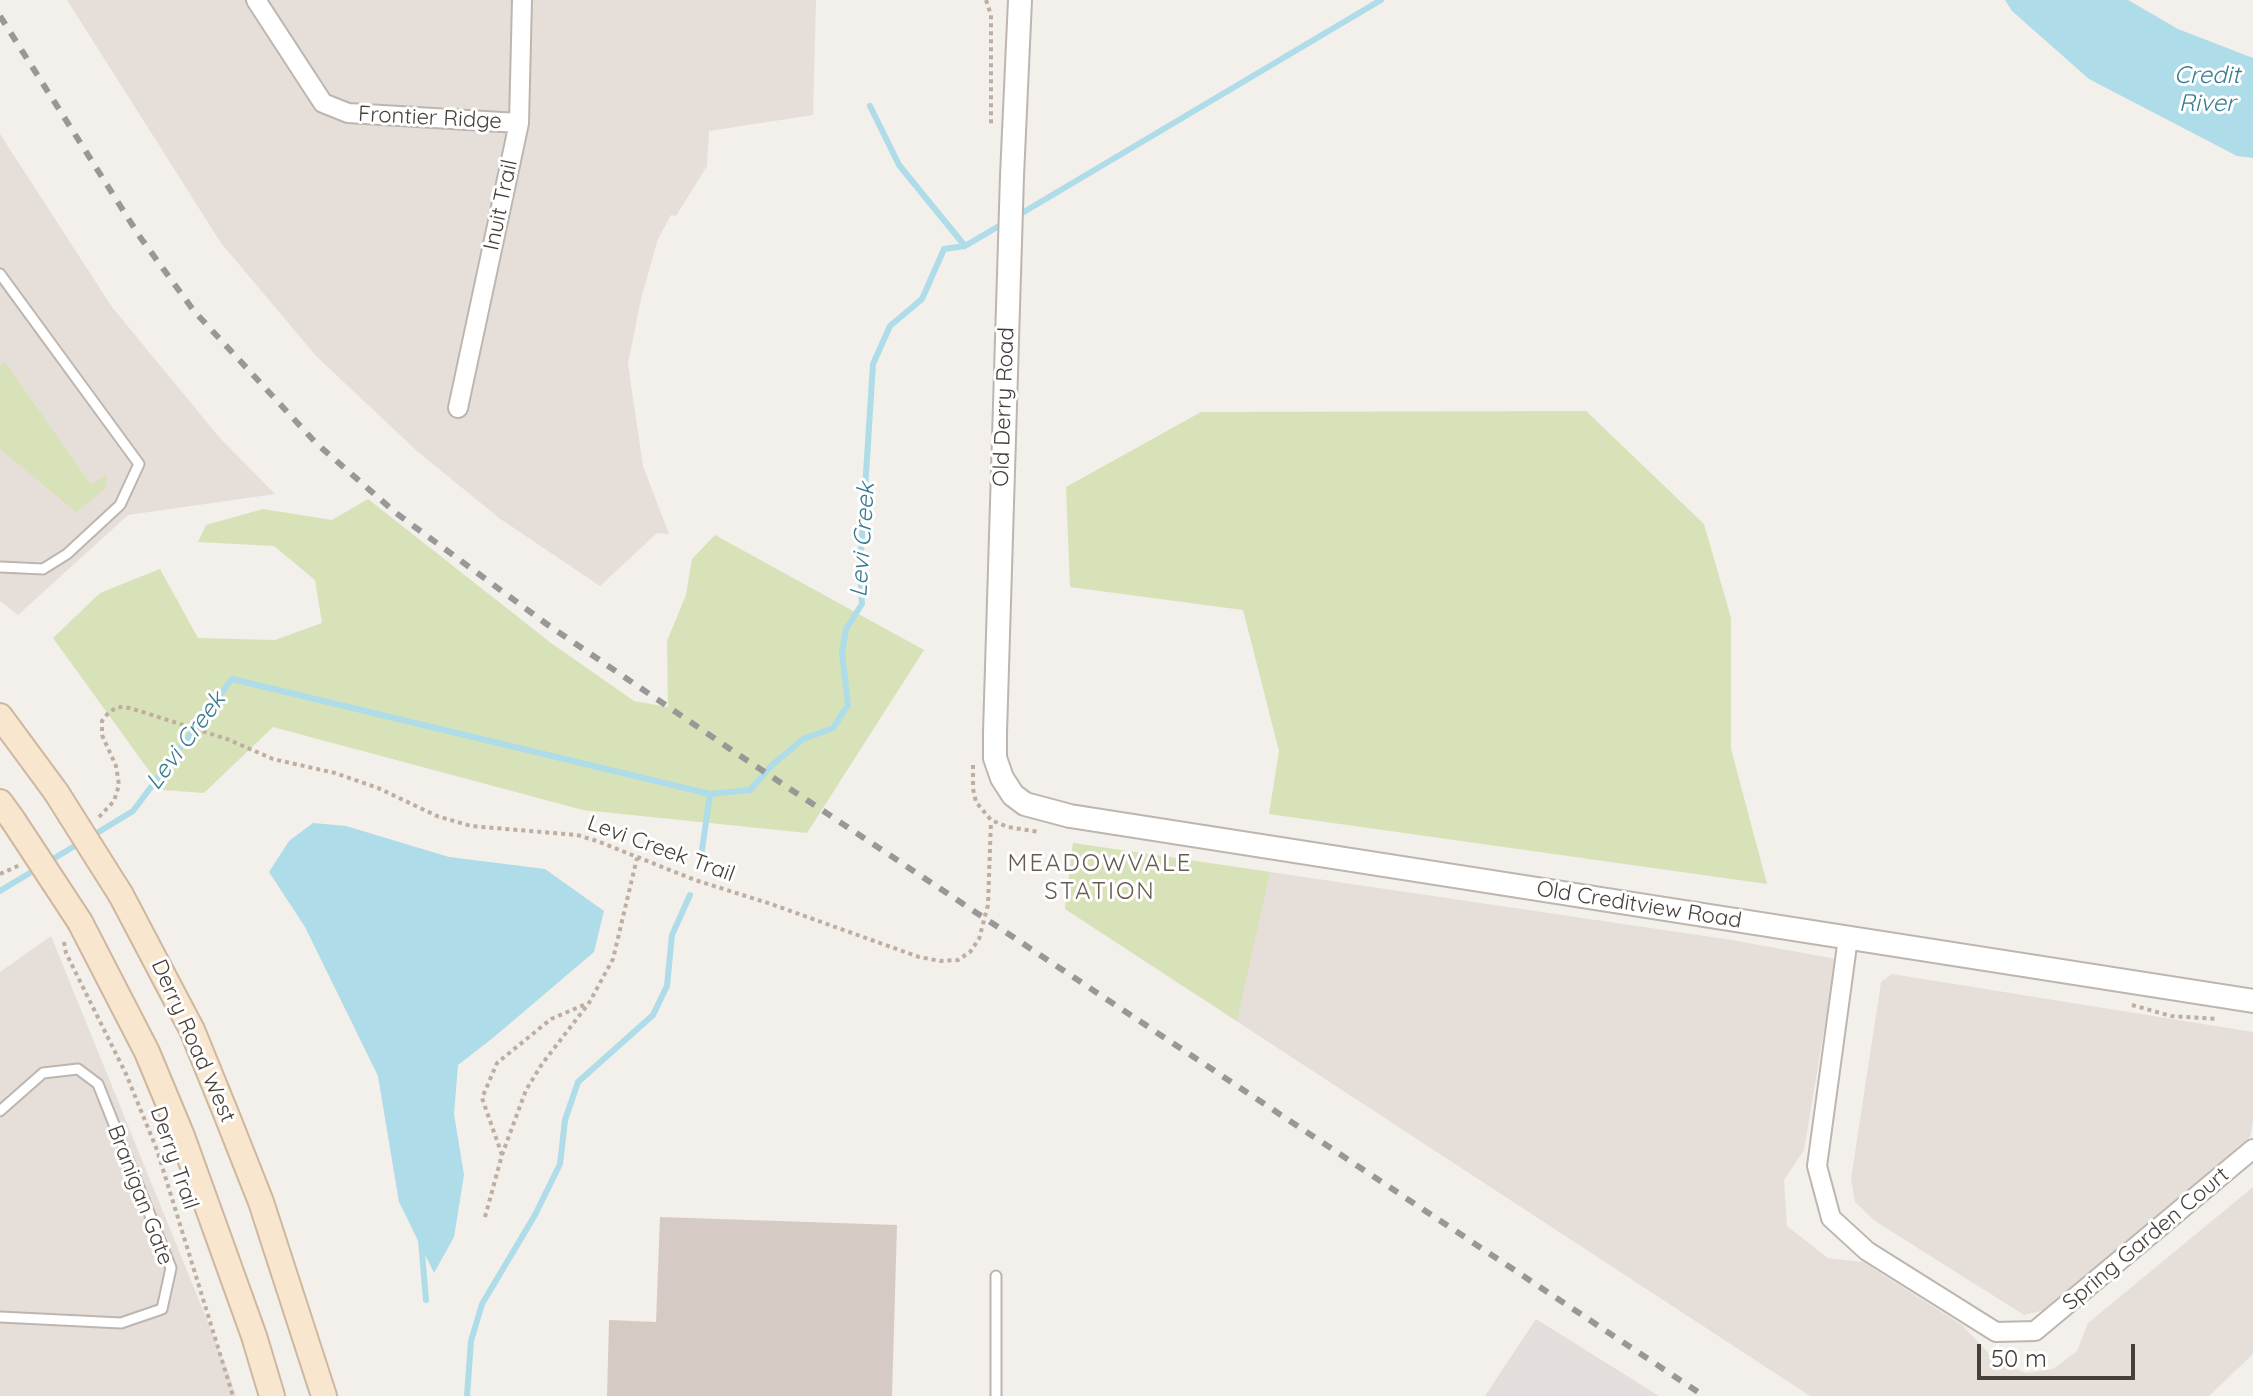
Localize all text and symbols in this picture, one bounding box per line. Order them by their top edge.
water label: Credit River [2174,62,2240,118]
street label: Frontier Ridge [358,101,502,135]
street label: Inuit Trail [479,157,523,253]
street label: Old Derry Road [988,327,1020,487]
water label: Levi Creek [845,482,881,598]
water label: Levi Creek [140,686,232,796]
street label: Levi Creek Trail [584,810,738,888]
district label: MEADOWVALE STATION [1008,850,1192,906]
street label: Old Creditview Road [1535,876,1743,934]
street label: Derry Road West [145,955,241,1127]
street label: Derry Trail [144,1103,204,1213]
street label: Branigan Gate [101,1121,179,1269]
street label: Spring Garden Court [2058,1162,2234,1316]
scale bar [1981,1328,2139,1378]
text: 50 m [1991,1343,2047,1373]

